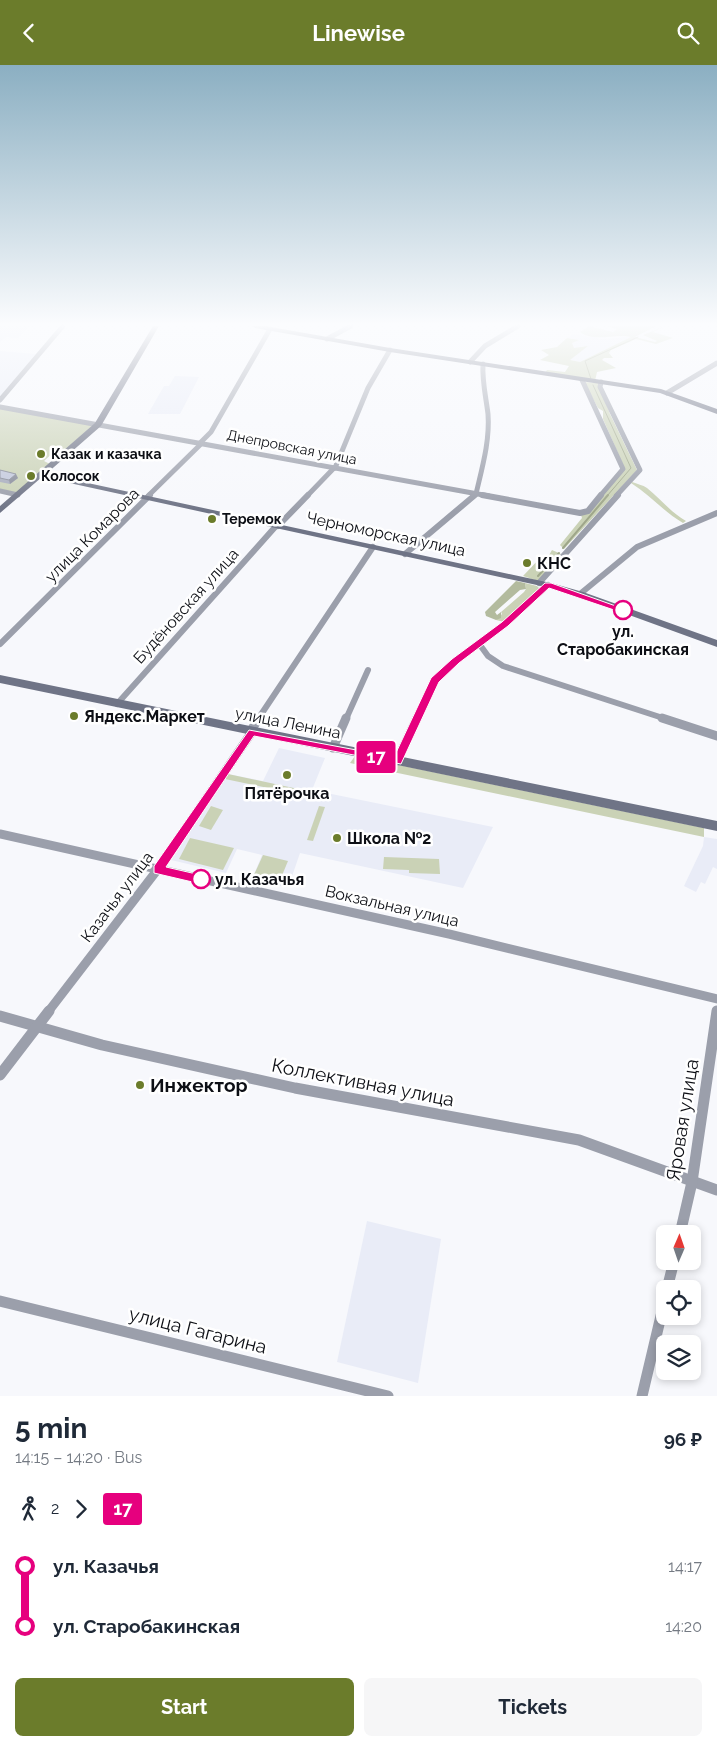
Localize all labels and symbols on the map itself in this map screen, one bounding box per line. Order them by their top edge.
street label: Днепровская улица [226,427,358,467]
place label: Казак и казачка [51,446,161,462]
marker: Казак и казачка [35,448,47,460]
place label: Колосок [41,468,100,484]
marker: Колосок [25,470,37,482]
street label: улица Комарова [41,484,143,586]
street label: Черноморская улица [305,508,467,560]
place label: Теремок [222,511,282,527]
marker: Теремок [206,513,218,525]
street label: Будёновская улица [129,545,243,667]
place label: КНС [537,554,571,573]
marker: КНС [521,557,533,569]
marker: ул. Старобакинская [613,600,633,620]
place label: ул. Старобакинская [557,622,689,659]
street label: улица Ленина [234,703,342,743]
place label: Яндекс.Маркет [84,707,205,726]
marker: Яндекс.Маркет [68,710,80,722]
line badge: 17 [354,741,398,773]
marker: Пятёрочка [281,769,293,781]
place label: Пятёрочка [245,784,330,803]
place label: Школа №2 [347,829,431,848]
marker: Школа №2 [331,832,343,844]
street label: Казачья улица [77,848,157,946]
marker: ул. Казачья [191,869,211,889]
place label: ул. Казачья [215,870,304,889]
street label: Вокзальная улица [323,881,461,931]
street label: Коллективная улица [270,1054,456,1110]
street label: Яровая улица [661,1057,703,1183]
place label: Инжектор [150,1074,248,1096]
marker: Инжектор [134,1079,146,1091]
north arrow [656,1225,701,1270]
street label: улица Гагарина [127,1302,269,1358]

